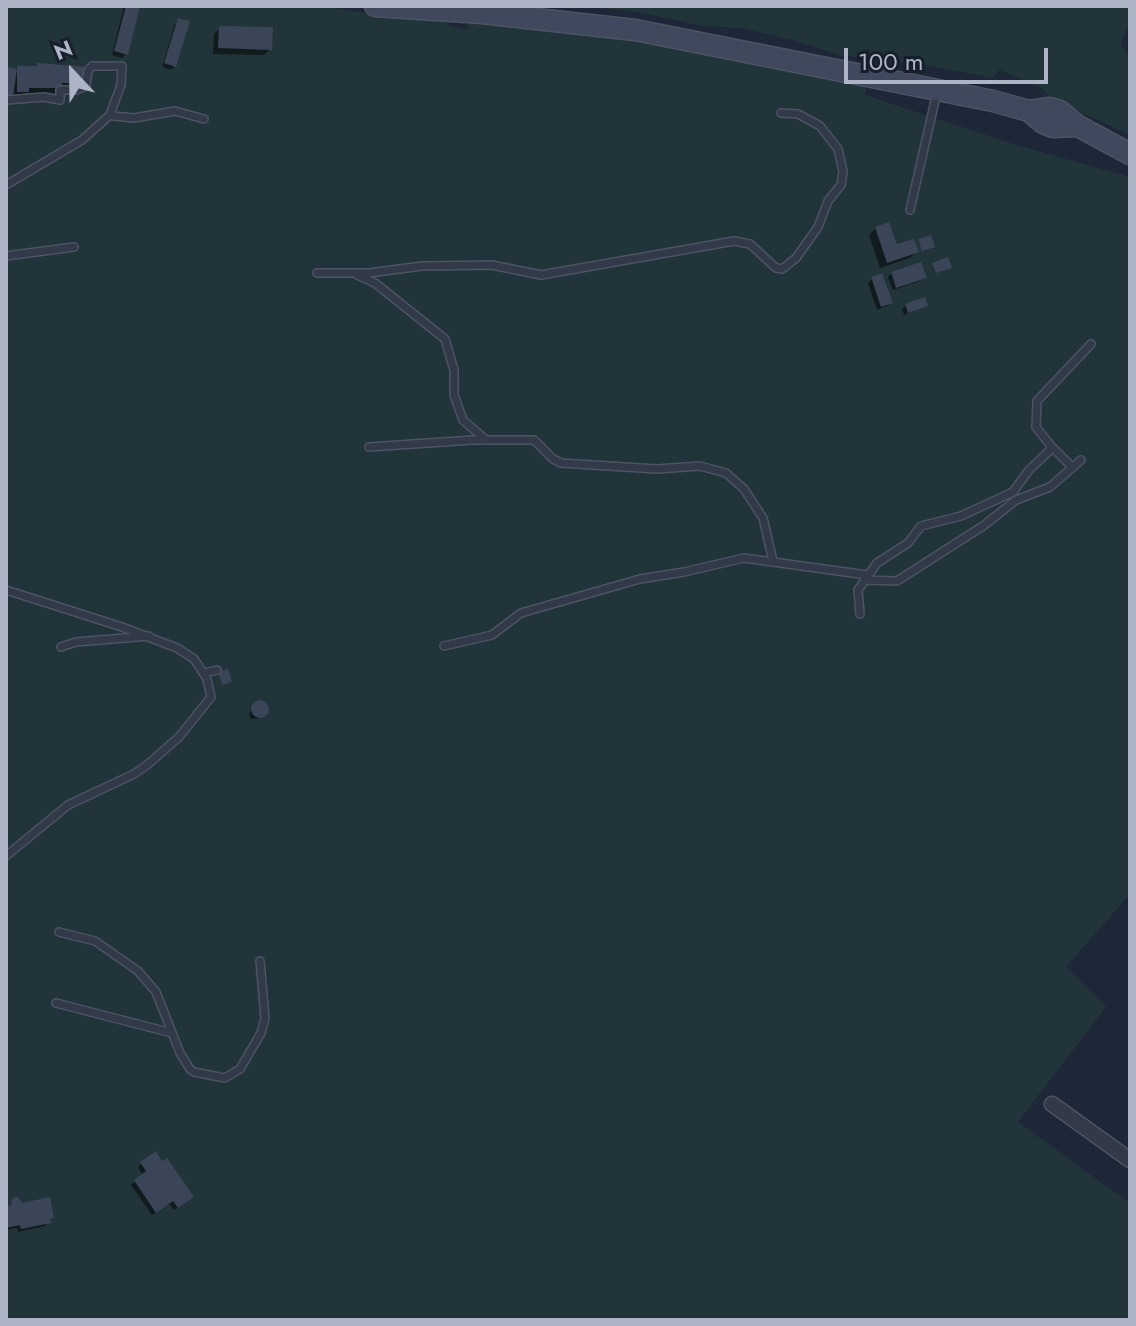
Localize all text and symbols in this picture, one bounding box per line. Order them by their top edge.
north arrow [32,32,112,112]
text: N [49,32,77,68]
scale bar [848,32,1052,82]
text: 100 m [858,44,924,79]

